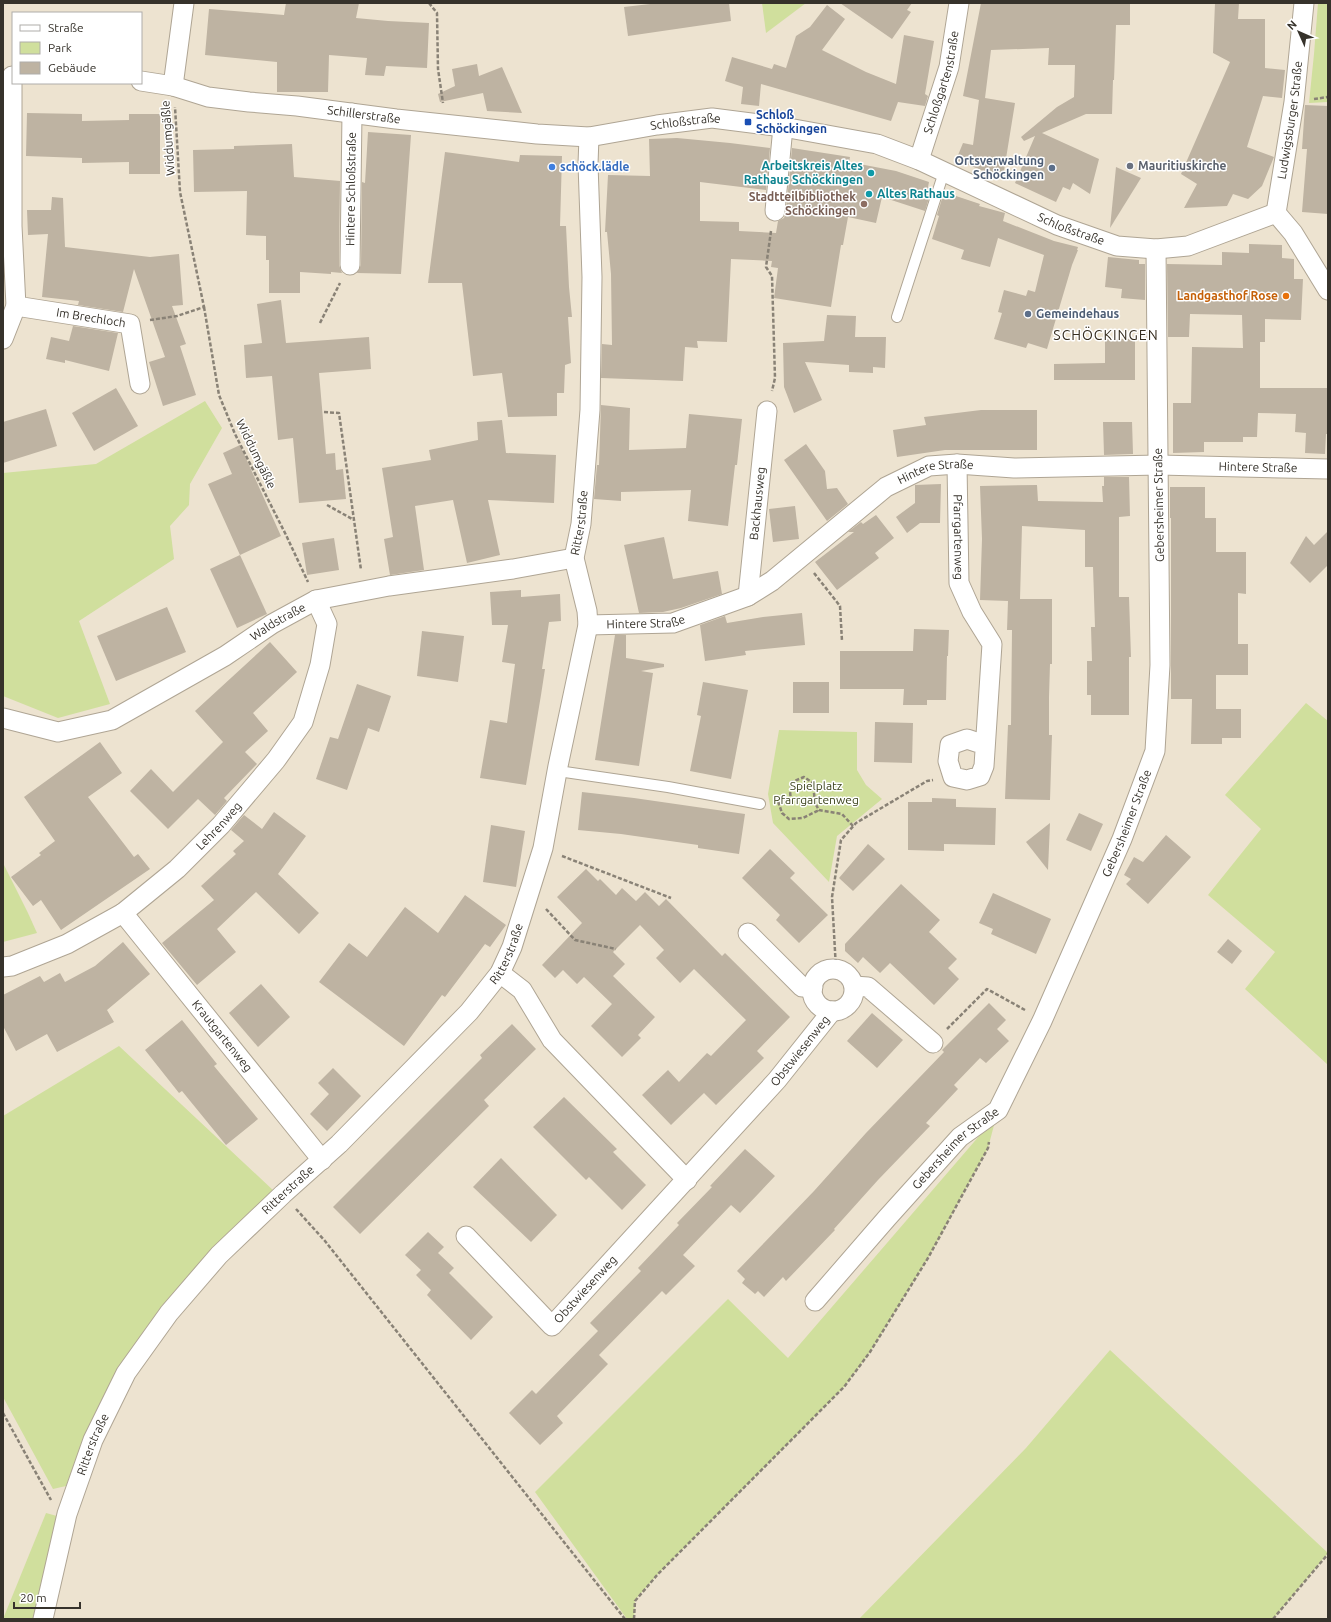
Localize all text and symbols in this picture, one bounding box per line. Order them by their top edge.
legend [12,12,142,84]
north arrow [1279,12,1319,52]
text: N [1285,18,1299,32]
text: Straße [48,21,84,34]
street label: Schloßgartenstraße [921,30,961,135]
text: Park [48,41,72,54]
street label: Ludwigsburger Straße [1275,60,1304,180]
text: Gebäude [48,61,96,74]
street label: Widdumgäßle [158,100,177,176]
street label: Schillerstraße [327,103,401,125]
place label: Schloß Schöckingen [756,108,827,135]
street label: Schloßstraße [649,111,721,132]
marker: Schloß Schöckingen [743,117,753,127]
street label: Hintere Schloßstraße [343,132,358,246]
place label: Ortsverwaltung Schöckingen [955,154,1044,181]
place label: Arbeitskreis Altes Rathaus Schöckingen [744,159,863,186]
place label: Mauritiuskirche [1138,159,1226,172]
place label: schöck.lädle [560,160,630,173]
marker: Mauritiuskirche [1125,161,1135,171]
marker: schöck.lädle [547,162,557,172]
marker: Ortsverwaltung Schöckingen [1047,163,1057,173]
marker: Arbeitskreis Altes Rathaus Schöckingen [866,168,876,178]
place label: Altes Rathaus [877,187,955,200]
marker: Altes Rathaus [864,189,874,199]
place label: Stadtteilbibliothek Schöckingen [749,190,856,217]
marker: Stadtteilbibliothek Schöckingen [859,199,869,209]
street label: Schloßstraße [1036,210,1107,247]
place label: Landgasthof Rose [1177,289,1278,302]
marker: Landgasthof Rose [1281,291,1291,301]
street label: Im Brechloch [55,305,127,329]
place label: Gemeindehaus [1036,307,1119,320]
marker: Gemeindehaus [1023,309,1033,319]
district label: SCHÖCKINGEN [1053,326,1159,343]
street label: Widdumgäßle [234,417,279,491]
street label: Gebersheimer Straße [1151,448,1166,562]
street label: Hintere Straße [895,457,974,486]
street label: Hintere Straße [1218,459,1298,474]
street label: Backhausweg [747,466,767,541]
street label: Ritterstraße [568,490,590,556]
street label: Pfarrgartenweg [952,494,966,580]
street label: Waldstraße [248,600,307,643]
street label: Hintere Straße [606,612,687,631]
street label: Gebersheimer Straße [1099,768,1153,879]
park label: Spielplatz Pfarrgartenweg [773,779,859,806]
street label: Lehrenweg [193,799,244,852]
street label: Ritterstraße [487,922,525,987]
street label: Krautgartenweg [190,997,255,1074]
street label: Obstwiesenweg [768,1013,832,1089]
street label: Gebersheimer Straße [909,1105,1001,1192]
street label: Ritterstraße [259,1163,316,1217]
street label: Obstwiesenweg [551,1253,619,1325]
street label: Ritterstraße [74,1411,111,1477]
scale bar [14,1584,80,1610]
text: 20 m [20,1591,47,1604]

